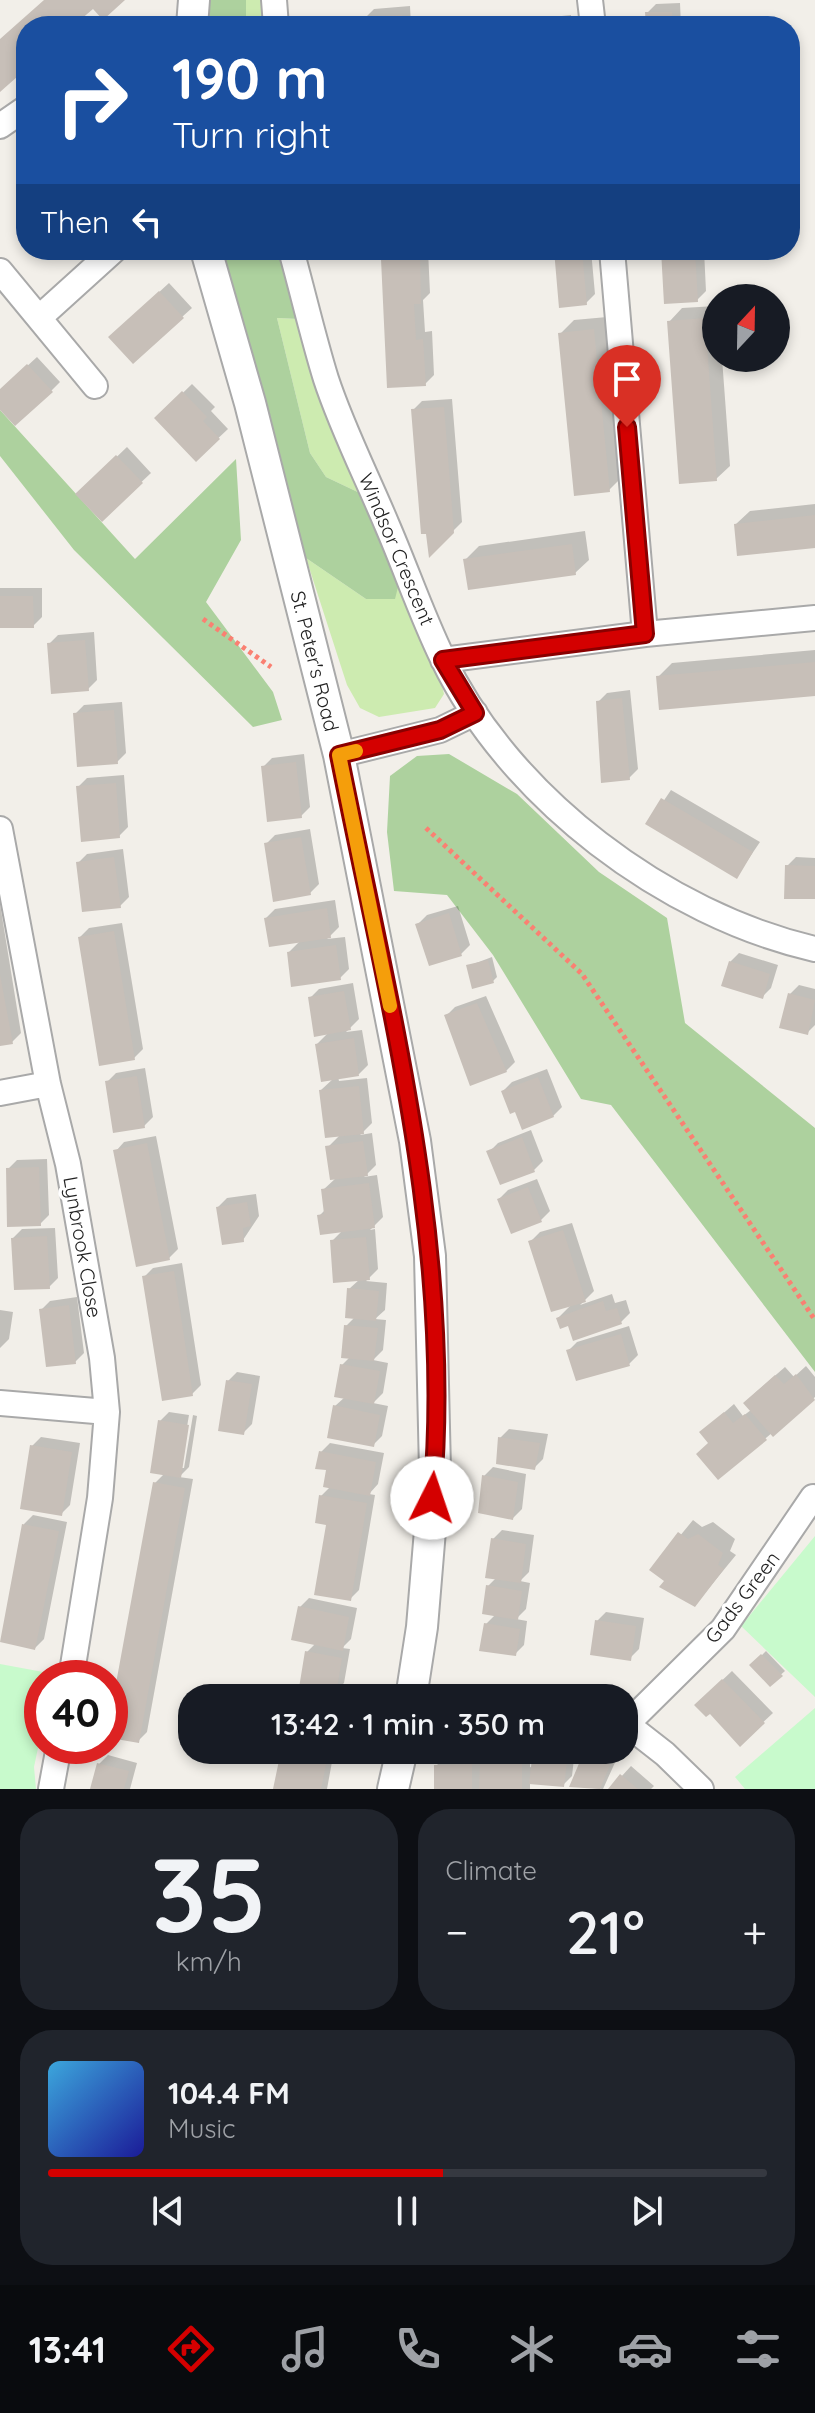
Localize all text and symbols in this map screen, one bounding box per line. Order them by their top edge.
text: 190 m [172,43,327,113]
icon: right [40,48,144,152]
text: Turn right [172,112,331,157]
icon: left [125,200,169,244]
text: Then [40,203,109,241]
north arrow [702,284,790,372]
map controls [702,284,790,372]
pin [593,345,661,427]
icon: arrive [605,357,649,401]
street label: Windsor Crescent [354,469,440,629]
street label: St. Peter's Road [285,588,345,734]
street label: Lynbrook Close [58,1174,108,1320]
position arrow [390,1456,474,1540]
street label: Gads Green [699,1546,785,1648]
speed limit sign: 40 [24,1660,128,1764]
text: 13:42 · 1 min · 350 m [271,1705,545,1743]
text: 35 [151,1828,267,1958]
text: Climate [446,1854,537,1887]
text: 21° [566,1894,645,1969]
text: − [446,1904,468,1959]
text: + [742,1904,767,1959]
text: km/h [176,1945,242,1978]
text: 104.4 FM [168,2074,290,2112]
text: Music [168,2112,236,2145]
icon: previous [146,2189,190,2233]
icon: pause [385,2189,429,2233]
icon: next [625,2189,669,2233]
icon: directions [163,2321,219,2377]
icon: music [277,2321,333,2377]
icon: phone [390,2321,446,2377]
icon: climate [504,2321,560,2377]
icon: car [617,2321,673,2377]
icon: filters [730,2321,786,2377]
text: 13:41 [29,2327,106,2372]

